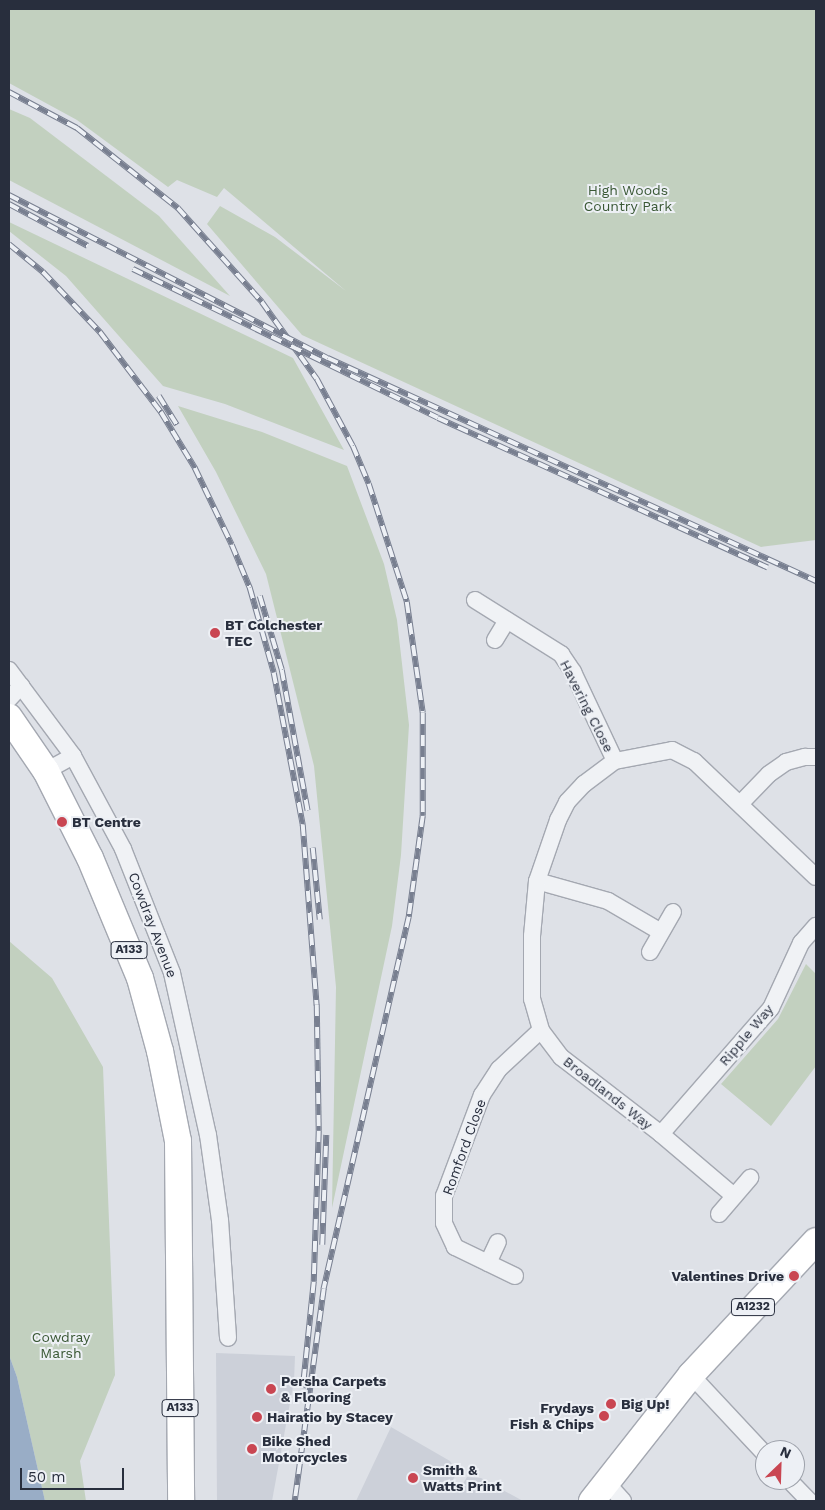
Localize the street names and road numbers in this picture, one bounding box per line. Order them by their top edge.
street label: Havering Close [557,657,617,755]
street label: Cowdray Avenue [125,869,181,981]
road number: A133 [110,940,148,960]
street label: Ripple Way [715,1001,777,1069]
street label: Broadlands Way [560,1053,656,1133]
street label: Romford Close [439,1097,489,1197]
road number: A1232 [730,1298,776,1316]
road number: A133 [161,1399,199,1418]

